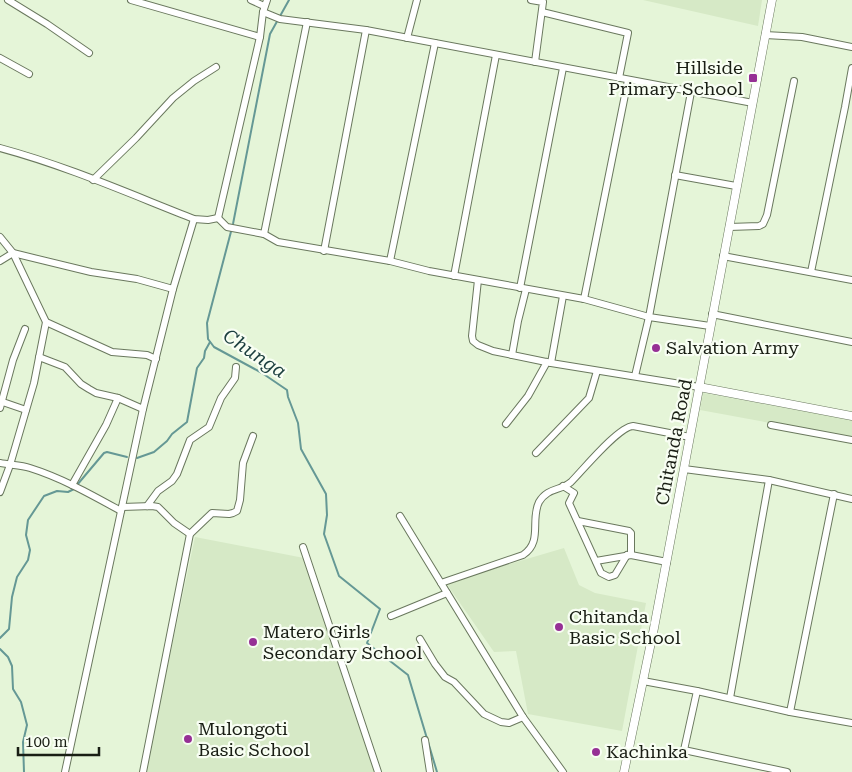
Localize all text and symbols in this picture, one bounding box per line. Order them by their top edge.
place label: Hillside Primary School [608,57,743,99]
marker: Hillside Primary School [747,72,759,84]
water label: Chunga [219,324,291,383]
place label: Salvation Army [666,337,799,358]
marker: Salvation Army [650,342,662,354]
street label: Chitanda Road [651,376,696,507]
place label: Chitanda Basic School [569,606,681,648]
place label: Matero Girls Secondary School [263,621,423,663]
marker: Chitanda Basic School [553,621,565,633]
marker: Matero Girls Secondary School [247,636,259,648]
place label: Mulongoti Basic School [198,718,310,760]
scale bar [18,724,99,756]
text: 100 m [25,733,68,751]
marker: Mulongoti Basic School [182,733,194,745]
place label: Kachinka [606,741,688,762]
marker: Kachinka [590,746,602,758]

